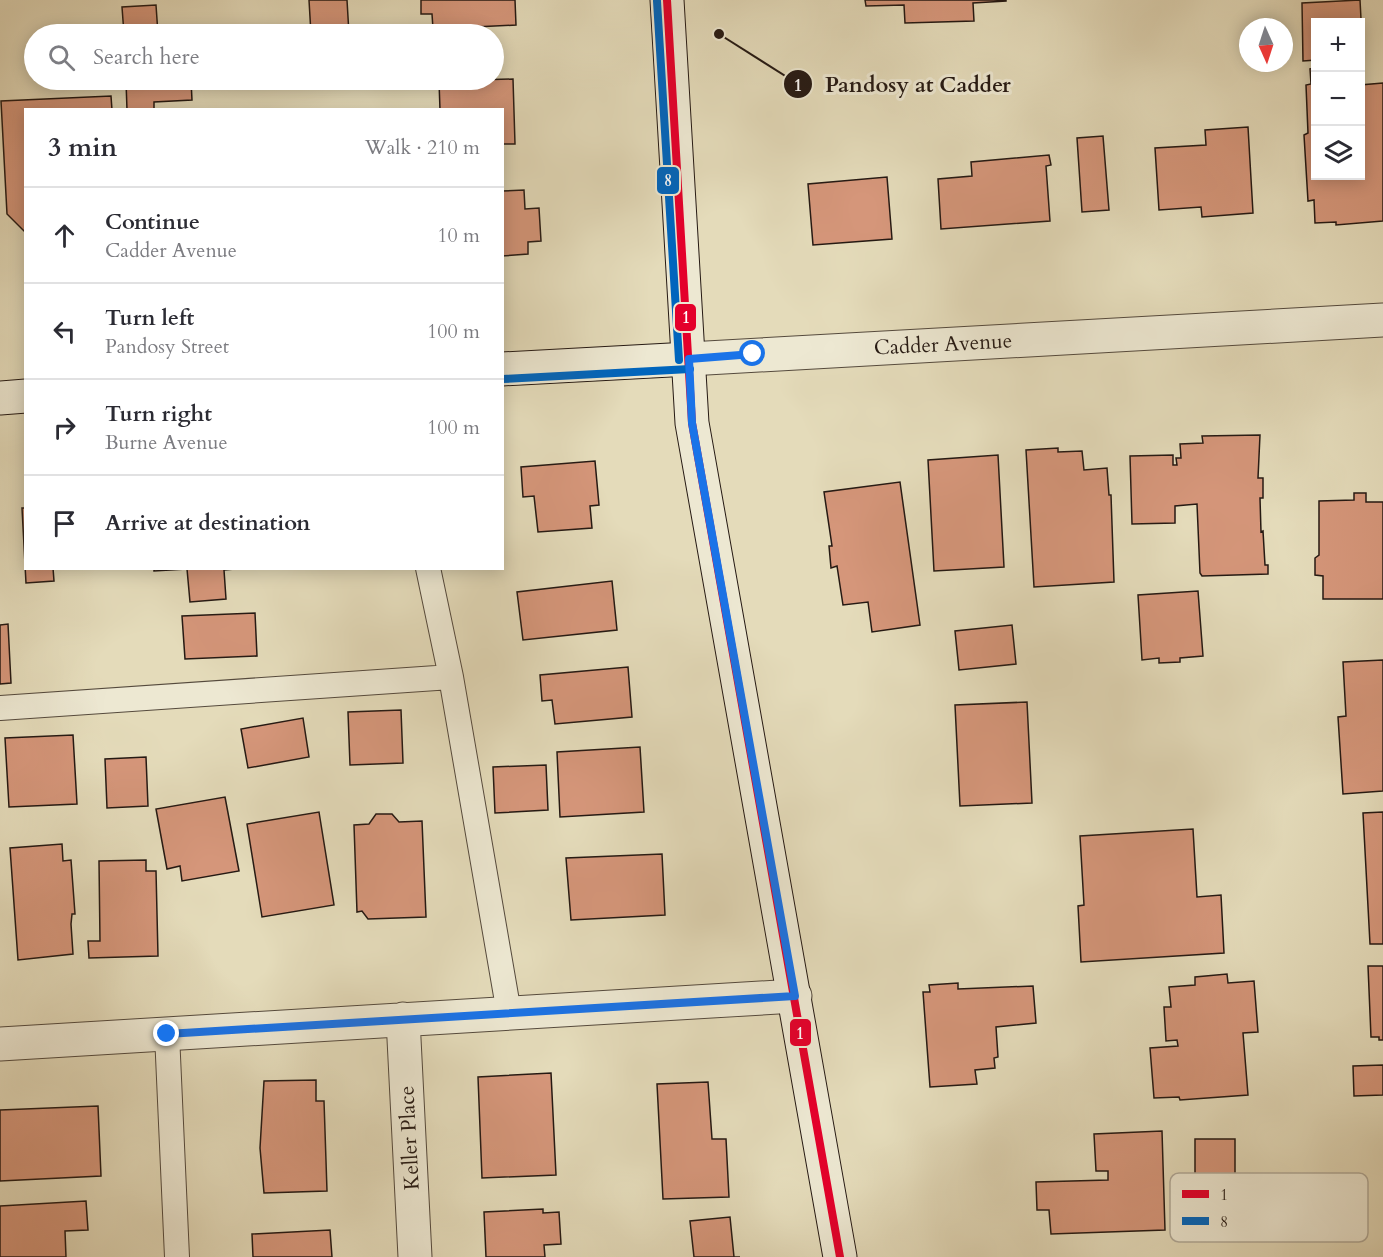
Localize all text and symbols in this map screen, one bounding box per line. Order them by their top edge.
north arrow [1239,18,1293,72]
map controls [1311,18,1365,180]
button: + [1311,18,1365,72]
search box [24,24,504,90]
icon: search [45,41,78,74]
text: Search here [93,42,200,72]
callout: Pandosy at Cadder [783,64,1023,104]
text: Pandosy at Cadder [825,70,1011,100]
button: − [1311,72,1365,126]
text: 1 [793,73,803,98]
button: layers [1311,126,1365,180]
text: 3 min [48,130,117,165]
text: Walk · 210 m [365,134,480,161]
line badge: 8 [656,166,680,195]
text: 8 [664,170,672,192]
text: Continue [105,207,200,237]
icon: ahead [48,219,81,252]
text: 10 m [437,222,480,249]
text: Cadder Avenue [105,237,237,264]
text: Turn left [105,303,194,333]
line badge: 1 [674,303,697,332]
text: 1 [682,307,690,329]
icon: left [48,315,81,348]
text: 100 m [427,318,480,345]
street label: Cadder Avenue [873,326,1013,363]
text: Pandosy Street [105,333,229,360]
route start [739,340,765,366]
text: Turn right [105,399,212,429]
icon: right [48,411,81,444]
text: 100 m [427,414,480,441]
text: Burne Avenue [105,429,228,456]
icon: arrive [48,507,81,540]
text: Arrive at destination [105,508,310,538]
line badge: 1 [789,1018,812,1047]
route end [153,1020,179,1046]
text: 1 [796,1023,804,1045]
street label: Keller Place [392,1085,427,1191]
legend [1170,1173,1368,1242]
text: 1 [1220,1184,1228,1206]
text: 8 [1220,1211,1228,1233]

